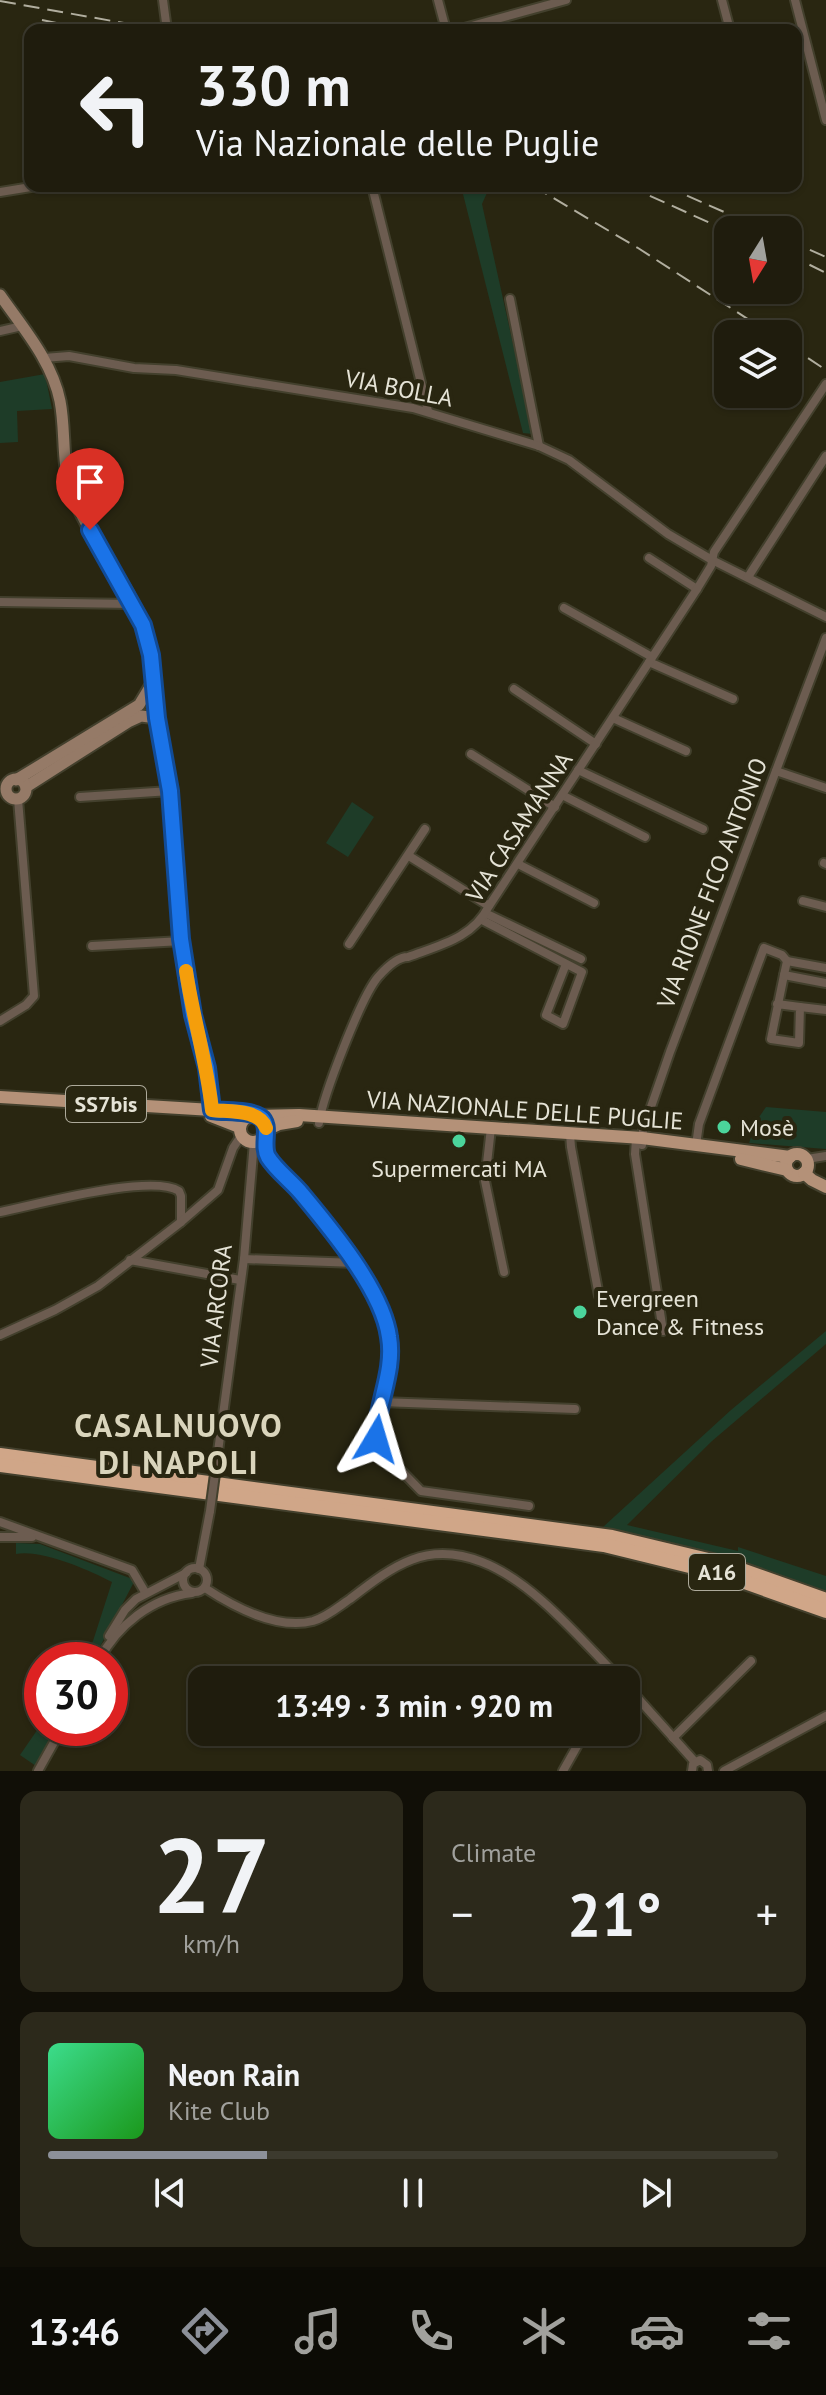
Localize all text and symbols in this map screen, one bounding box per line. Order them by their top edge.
text: 330 m [196,49,351,121]
icon: left [64,56,168,160]
text: Via Nazionale delle Puglie [196,119,599,166]
north arrow [714,216,802,304]
map controls [714,216,802,408]
button: layers [714,320,802,408]
street label: VIA BOLLA [341,362,456,414]
pin [56,448,124,530]
icon: arrive [68,460,112,504]
street label: VIA CASAMANNA [458,746,579,909]
street label: VIA RIONE FICO ANTONIO [649,753,774,1014]
street label: VIA NAZIONALE DELLE PUGLIE [365,1083,684,1137]
road number: SS7bis [66,1086,146,1122]
place label: Mosè [740,1112,794,1143]
marker: Mosè [715,1118,733,1136]
marker: Supermercati MA [450,1132,468,1150]
place label: Supermercati MA [371,1153,547,1184]
street label: VIA ARCORA [193,1243,239,1370]
place label: Evergreen Dance & Fitness [596,1283,764,1342]
marker: Evergreen Dance & Fitness [571,1303,589,1321]
position arrow [334,1397,418,1481]
district label: CASALNUOVO DI NAPOLI [74,1404,284,1483]
road number: A16 [689,1554,745,1590]
speed limit sign: 30 [24,1642,128,1746]
text: 13:49 · 3 min · 920 m [275,1686,553,1725]
text: 27 [153,1807,270,1942]
text: Climate [451,1836,536,1869]
text: 21° [567,1875,662,1953]
text: − [451,1885,473,1942]
text: + [756,1885,778,1942]
text: km/h [183,1927,240,1960]
text: Neon Rain [168,2055,300,2094]
text: Kite Club [168,2094,270,2127]
icon: previous [148,2171,192,2215]
icon: pause [391,2171,435,2215]
icon: next [634,2171,678,2215]
icon: directions [177,2303,233,2359]
icon: music [290,2303,346,2359]
icon: phone [403,2303,459,2359]
icon: climate [516,2303,572,2359]
icon: car [629,2303,685,2359]
icon: filters [741,2303,797,2359]
text: 13:46 [28,2308,120,2355]

